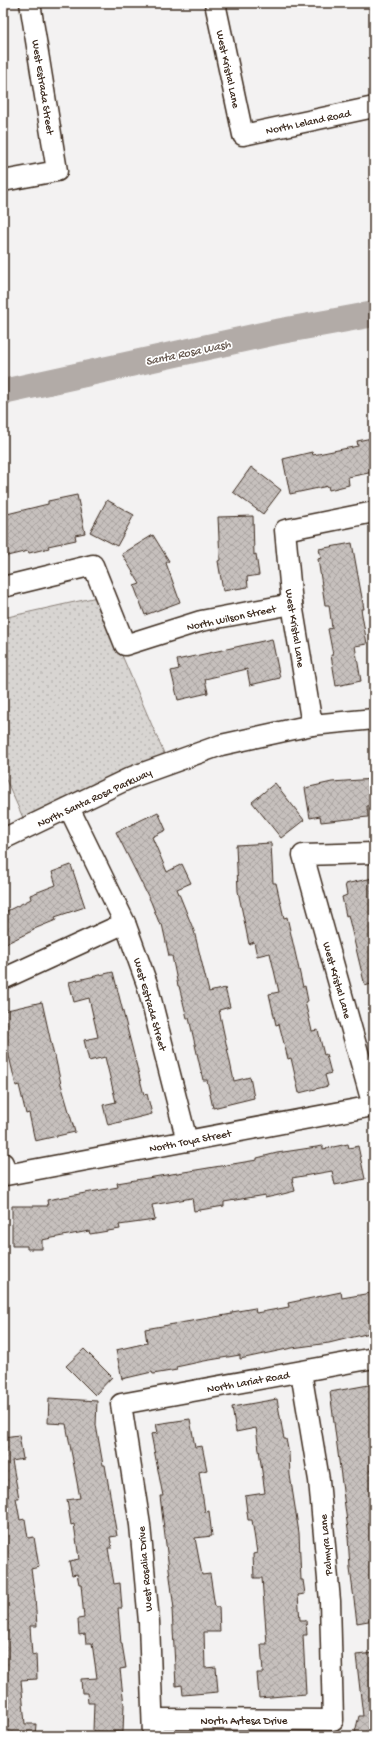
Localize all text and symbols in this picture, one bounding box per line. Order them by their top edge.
street label: West Kristal Lane [213,29,241,110]
street label: West Estrada Street [29,39,56,137]
street label: North Leland Road [265,108,353,138]
water label: Santa Rosa Wash [145,338,233,370]
street label: West Kristal Lane [282,588,306,669]
street label: North Wilson Street [186,603,279,634]
street label: North Santa Rosa Parkway [36,767,154,831]
street label: West Kristal Lane [319,941,353,1021]
street label: West Estrada Street [130,957,168,1054]
street label: North Toya Street [148,1128,234,1156]
street label: North Lariat Road [206,1370,292,1396]
street label: Palmyra Lane [318,1513,336,1577]
street label: West Rosalia Drive [136,1526,156,1612]
street label: North Artesa Drive [200,1716,288,1728]

